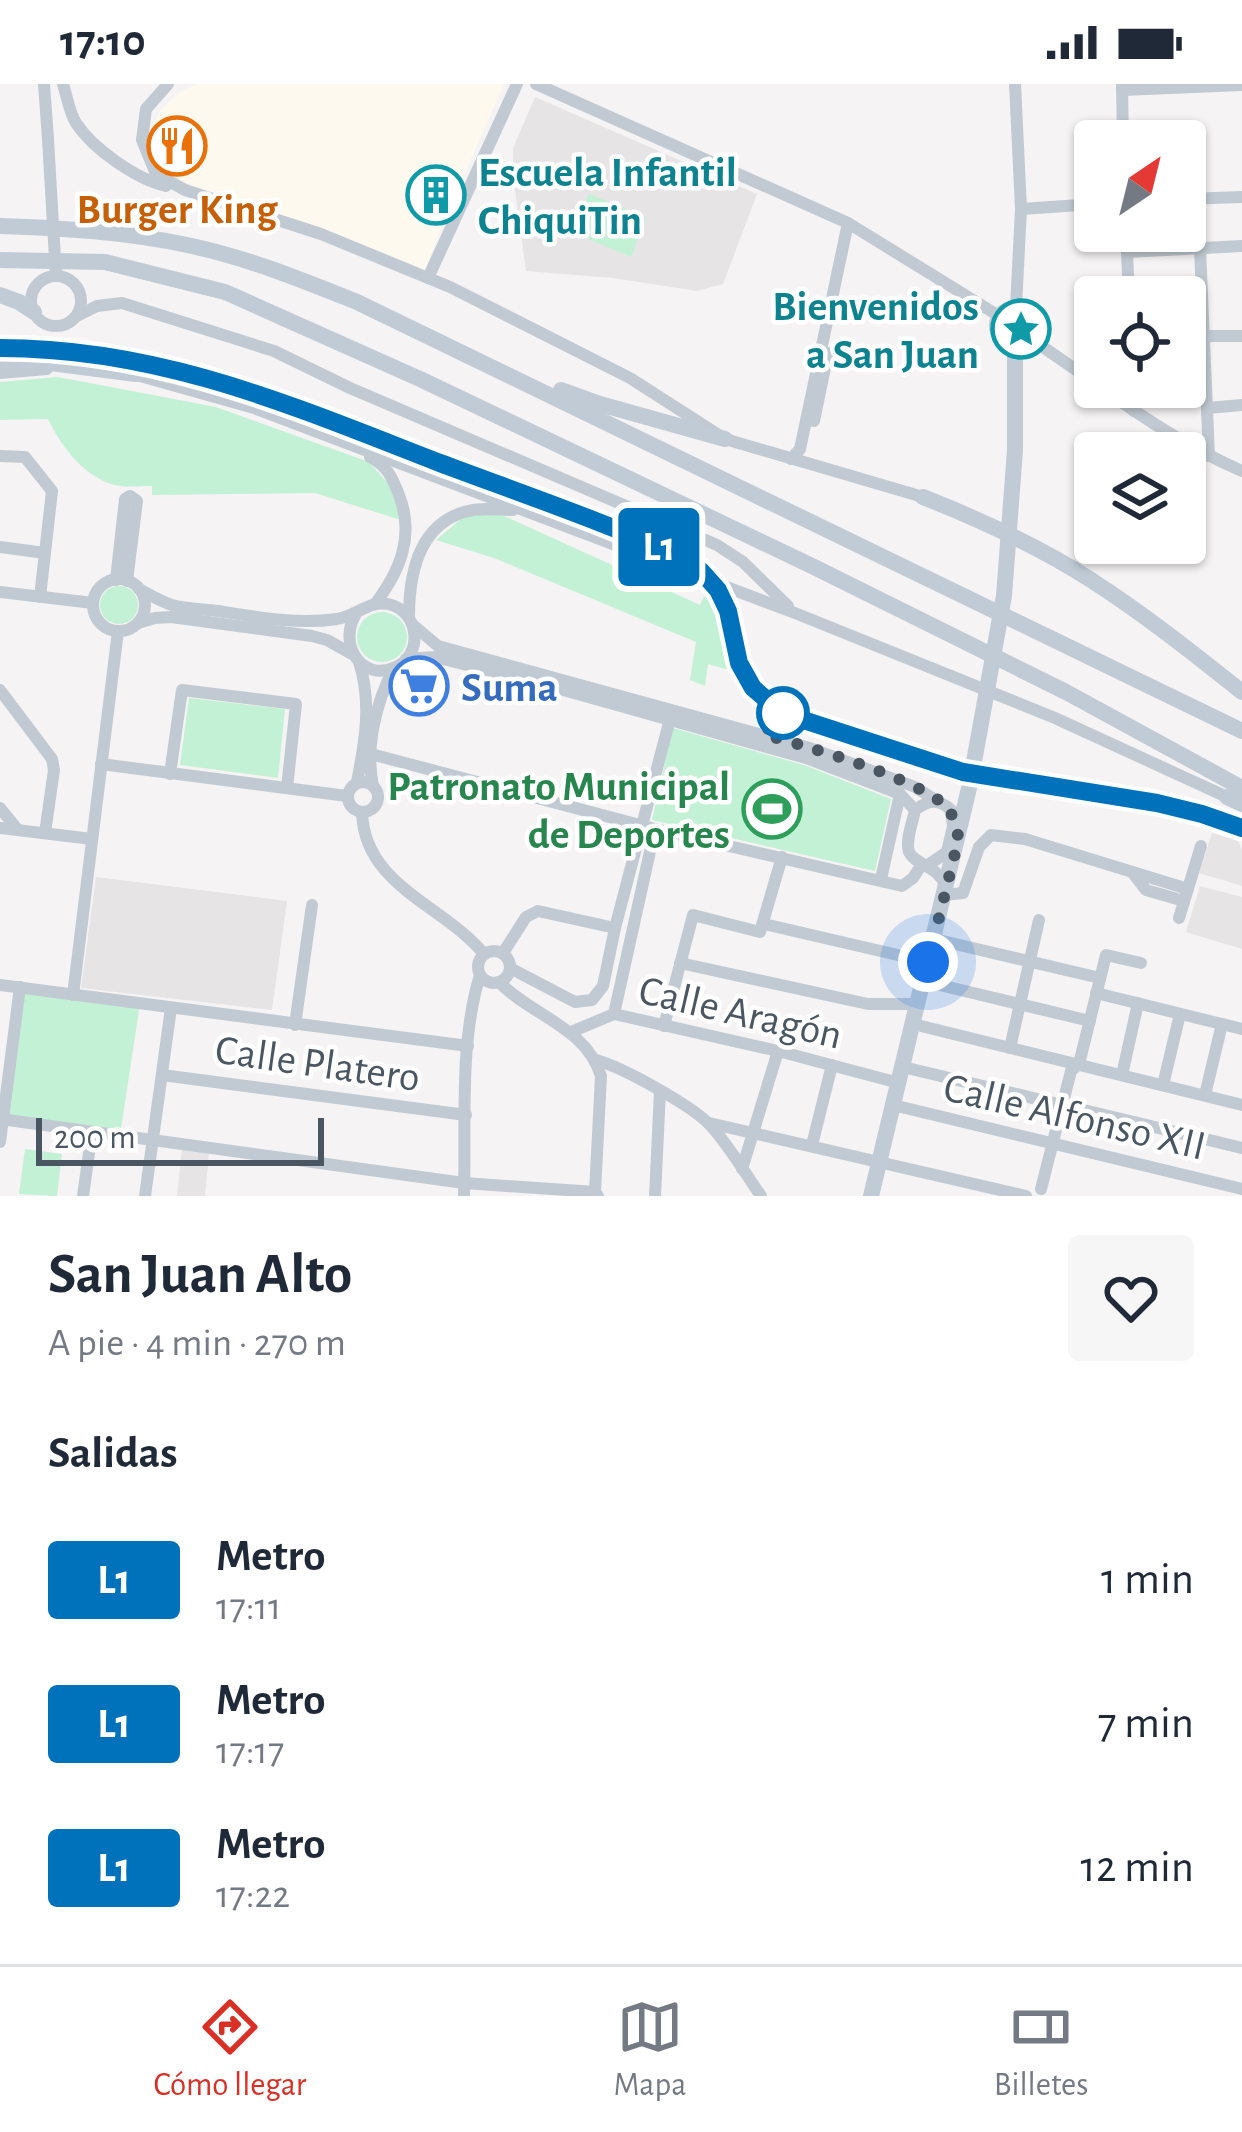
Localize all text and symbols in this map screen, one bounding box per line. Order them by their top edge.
text: 17:10 [60,19,146,64]
restaurant icon: Burger King [146,115,208,177]
north arrow [1074,120,1206,252]
map controls [1074,120,1206,564]
place label: Escuela Infantil ChiquiTin [478,152,737,242]
building icon: Escuela Infantil ChiquiTin [405,164,467,226]
place label: Burger King [77,189,278,231]
button: locate [1074,276,1206,408]
place label: Bienvenidos a San Juan [772,286,979,376]
place icon: Bienvenidos a San Juan [990,298,1052,360]
button: layers [1074,432,1206,564]
line badge: L1 [605,508,713,586]
text: L1 [642,526,676,568]
supermarket icon: Suma [388,655,450,717]
place label: Suma [461,667,558,709]
unlabelled marker [758,688,808,738]
place label: Patronato Municipal de Deportes [387,766,730,856]
sports icon: Patronato Municipal de Deportes [741,778,803,840]
your location [898,932,958,992]
street label: Calle Aragón [635,969,846,1057]
street label: Calle Platero [213,1029,423,1099]
street label: Calle Alfonso XII [940,1066,1210,1167]
scale bar [36,1112,324,1165]
text: 200 m [54,1122,136,1155]
button: heart [1068,1235,1194,1361]
text: San Juan Alto [48,1246,352,1303]
text: A pie · 4 min · 270 m [48,1324,346,1363]
text: Salidas [48,1431,178,1476]
text: Metro [216,1534,326,1579]
text: 1 min [1101,1557,1194,1602]
text: L1 [97,1559,131,1601]
text: 17:11 [216,1588,281,1627]
text: Metro [216,1678,326,1723]
text: 7 min [1098,1701,1194,1746]
text: L1 [97,1703,131,1745]
text: 17:17 [216,1732,284,1771]
text: Metro [216,1822,326,1867]
text: 12 min [1081,1845,1194,1890]
text: L1 [97,1847,131,1889]
text: 17:22 [216,1876,290,1915]
tab: Cómo llegar [154,1994,306,2106]
tab: Mapa [614,1994,687,2106]
tab: Billetes [994,1994,1088,2106]

